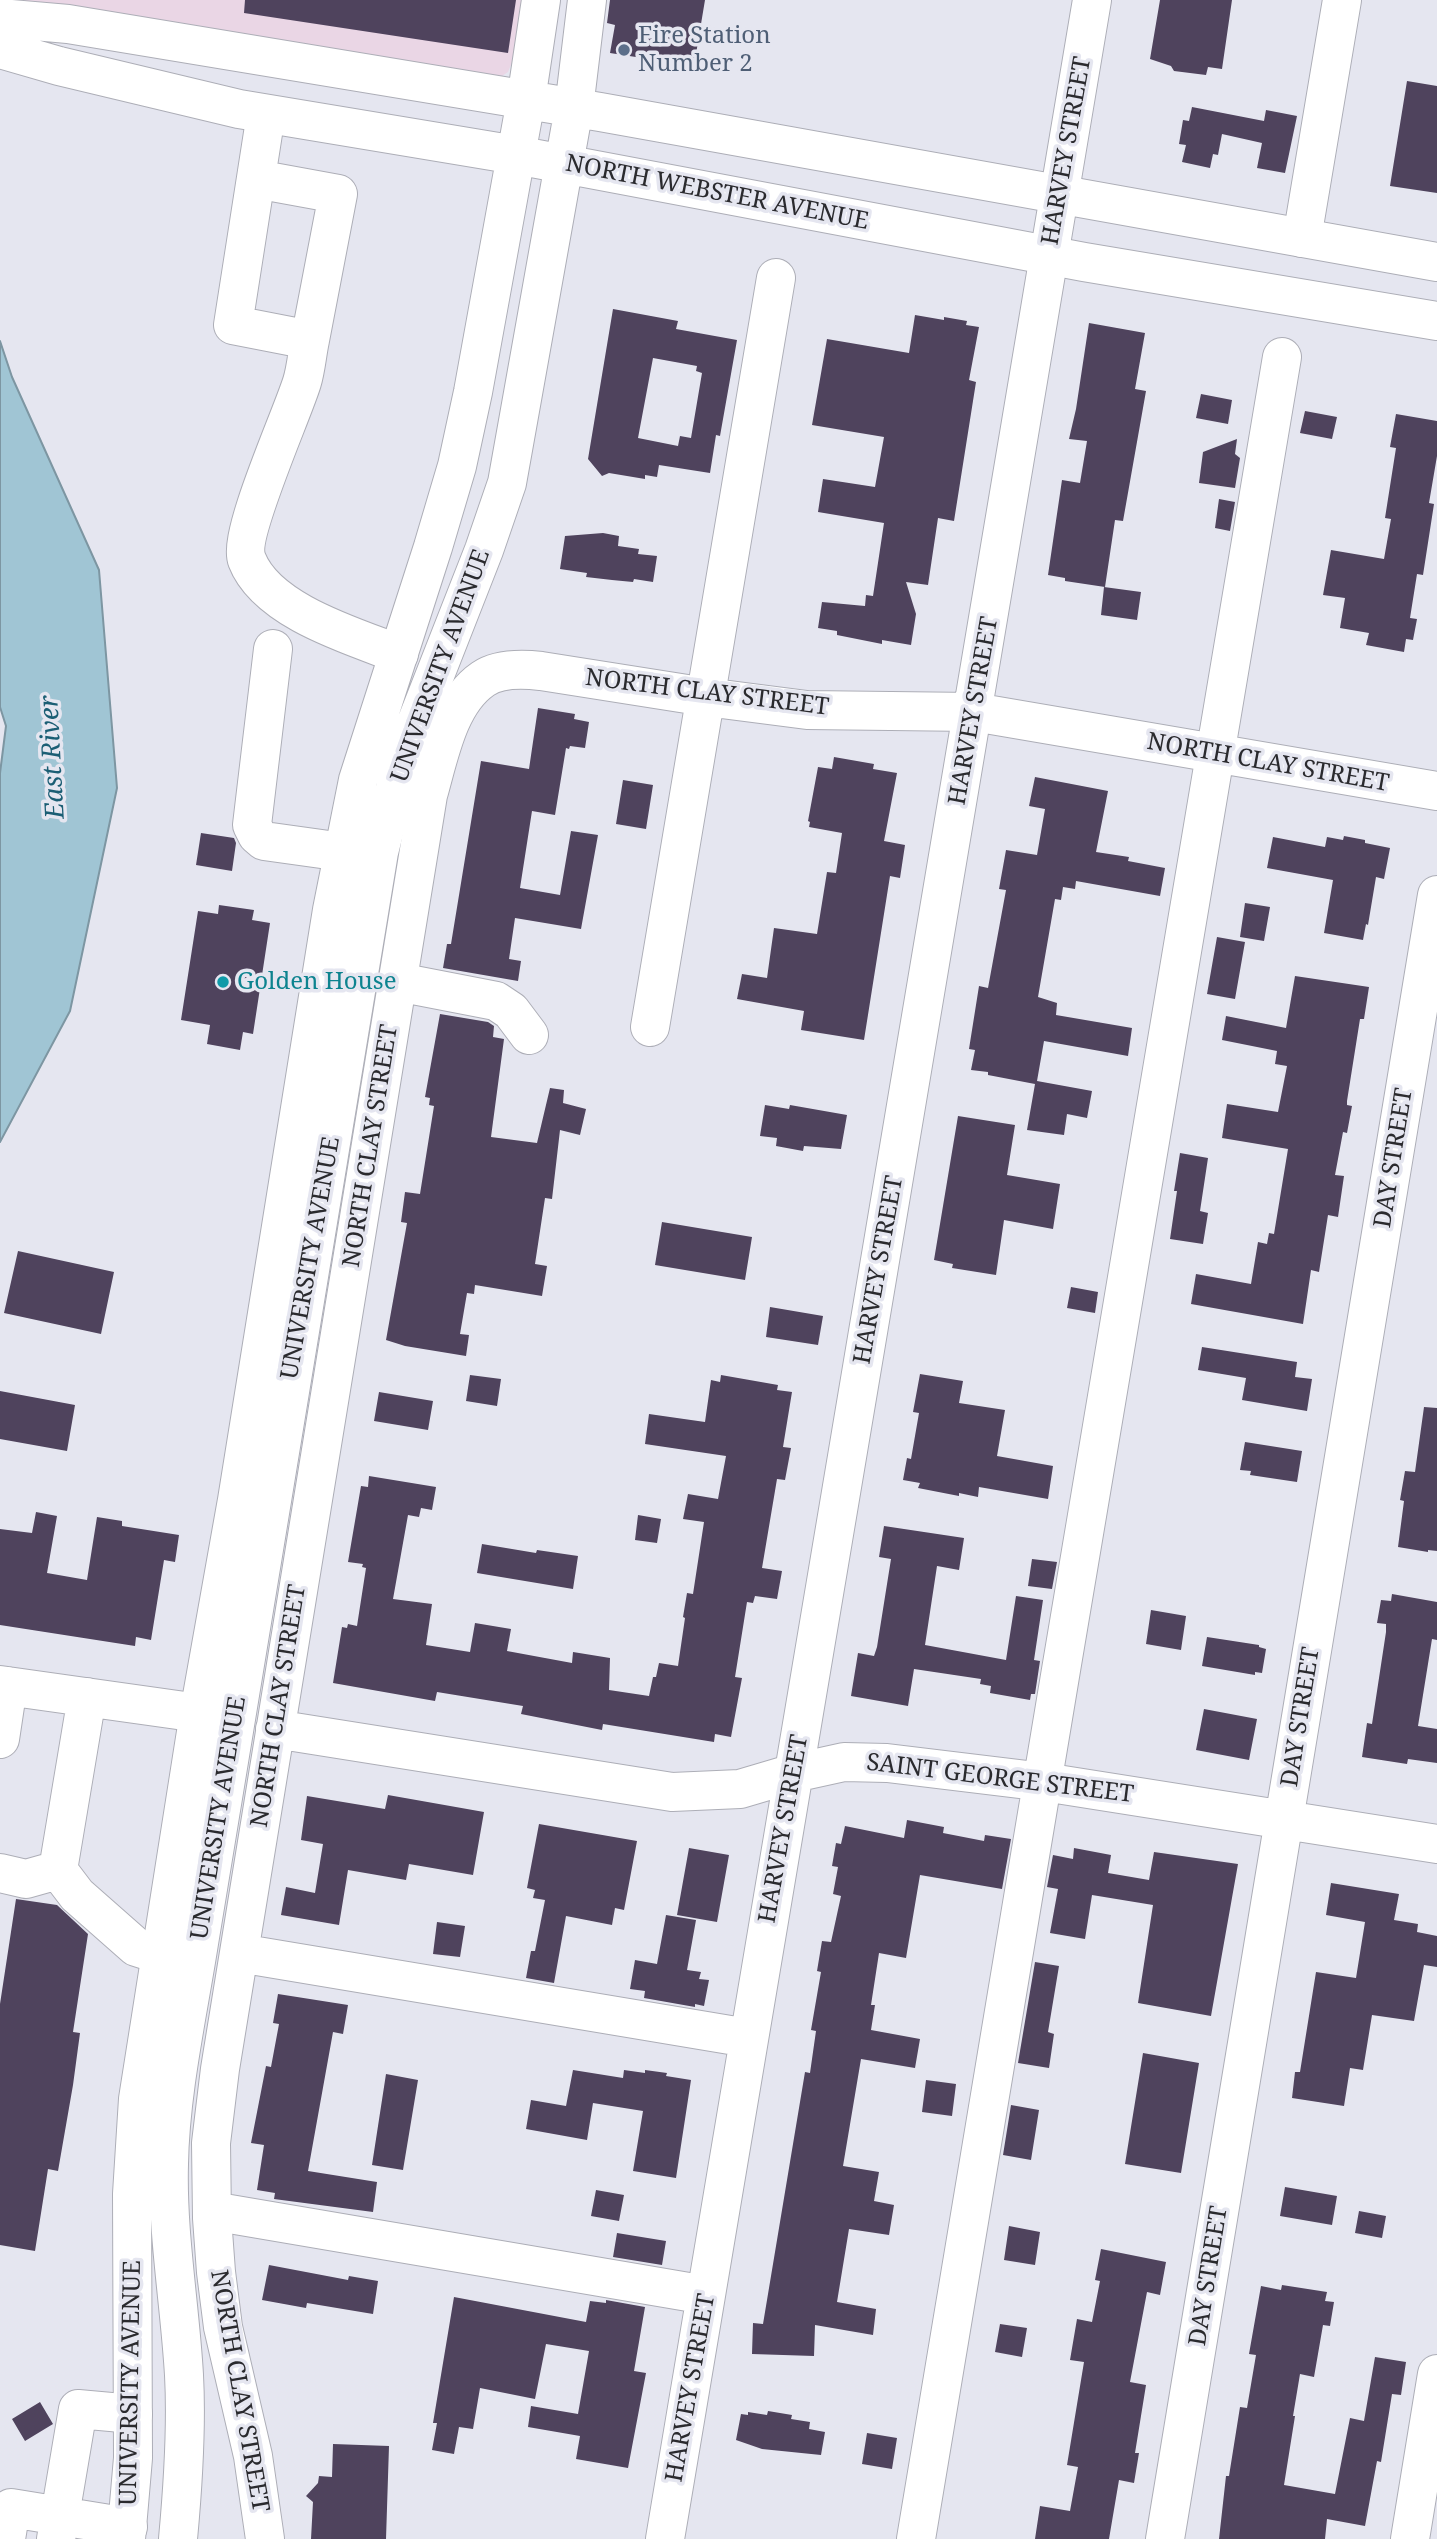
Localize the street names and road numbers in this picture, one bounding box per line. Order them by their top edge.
street label: HARVEY STREET [1036,55,1098,247]
street label: NORTH WEBSTER AVENUE [563,149,871,237]
street label: UNIVERSITY AVENUE [385,546,497,786]
street label: HARVEY STREET [943,615,1005,807]
street label: NORTH CLAY STREET [584,664,830,722]
street label: NORTH CLAY STREET [1145,728,1391,798]
street label: NORTH CLAY STREET [338,1023,404,1269]
street label: DAY STREET [1369,1086,1419,1230]
street label: UNIVERSITY AVENUE [275,1135,347,1381]
street label: HARVEY STREET [848,1174,910,1366]
street label: NORTH CLAY STREET [246,1583,312,1829]
street label: DAY STREET [1276,1645,1326,1789]
street label: UNIVERSITY AVENUE [186,1694,252,1942]
street label: HARVEY STREET [753,1733,815,1925]
street label: SAINT GEORGE STREET [865,1748,1135,1810]
street label: DAY STREET [1184,2204,1234,2348]
street label: UNIVERSITY AVENUE [114,2260,148,2506]
street label: NORTH CLAY STREET [204,2268,274,2514]
street label: HARVEY STREET [660,2292,722,2484]

